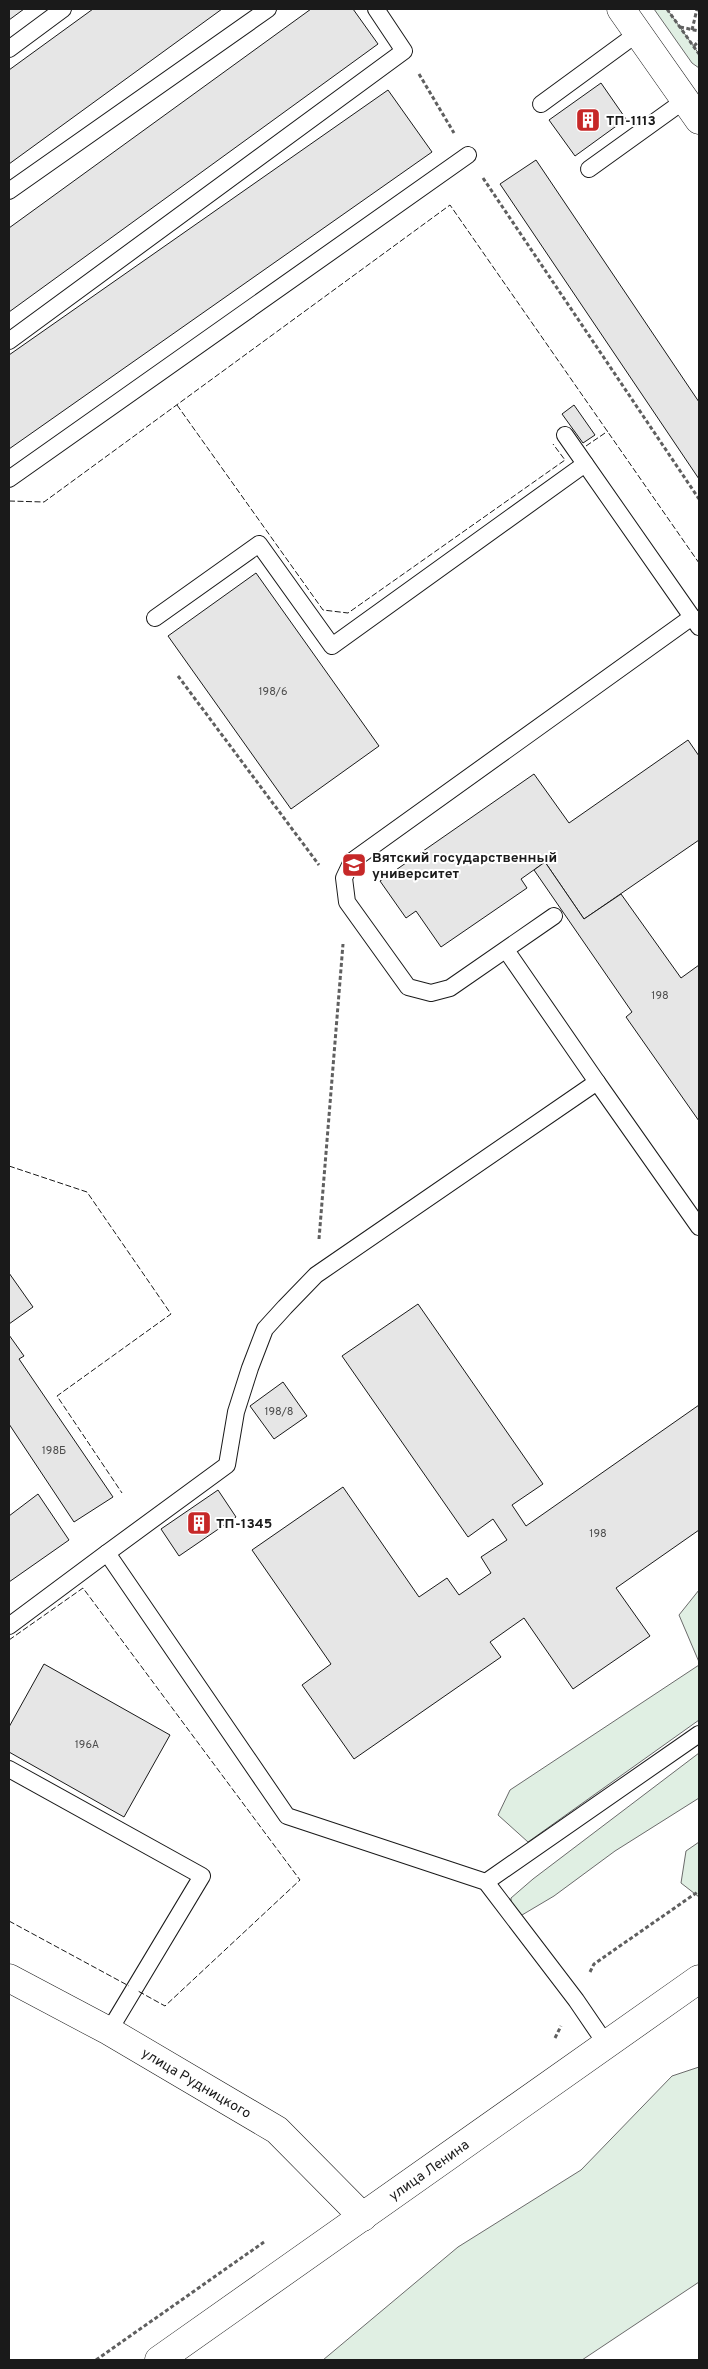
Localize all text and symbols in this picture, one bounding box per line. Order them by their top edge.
building icon: ТП-1113 [575,107,601,133]
place label: ТП-1113 [606,113,656,130]
house number: 198/6 [258,685,288,699]
place label: Вятский государственный университет [372,850,557,883]
school or university icon: Вятский государственный университет [341,852,367,878]
house number: 198 [651,989,669,1003]
house number: 198/8 [264,1405,294,1419]
house number: 198Б [42,1444,66,1458]
building icon: ТП-1345 [186,1510,212,1536]
place label: ТП-1345 [216,1516,272,1533]
house number: 198 [589,1527,607,1541]
house number: 196А [75,1738,99,1752]
street label: улица Рудницкого [138,2045,254,2123]
street label: улица Ленина [386,2137,473,2205]

